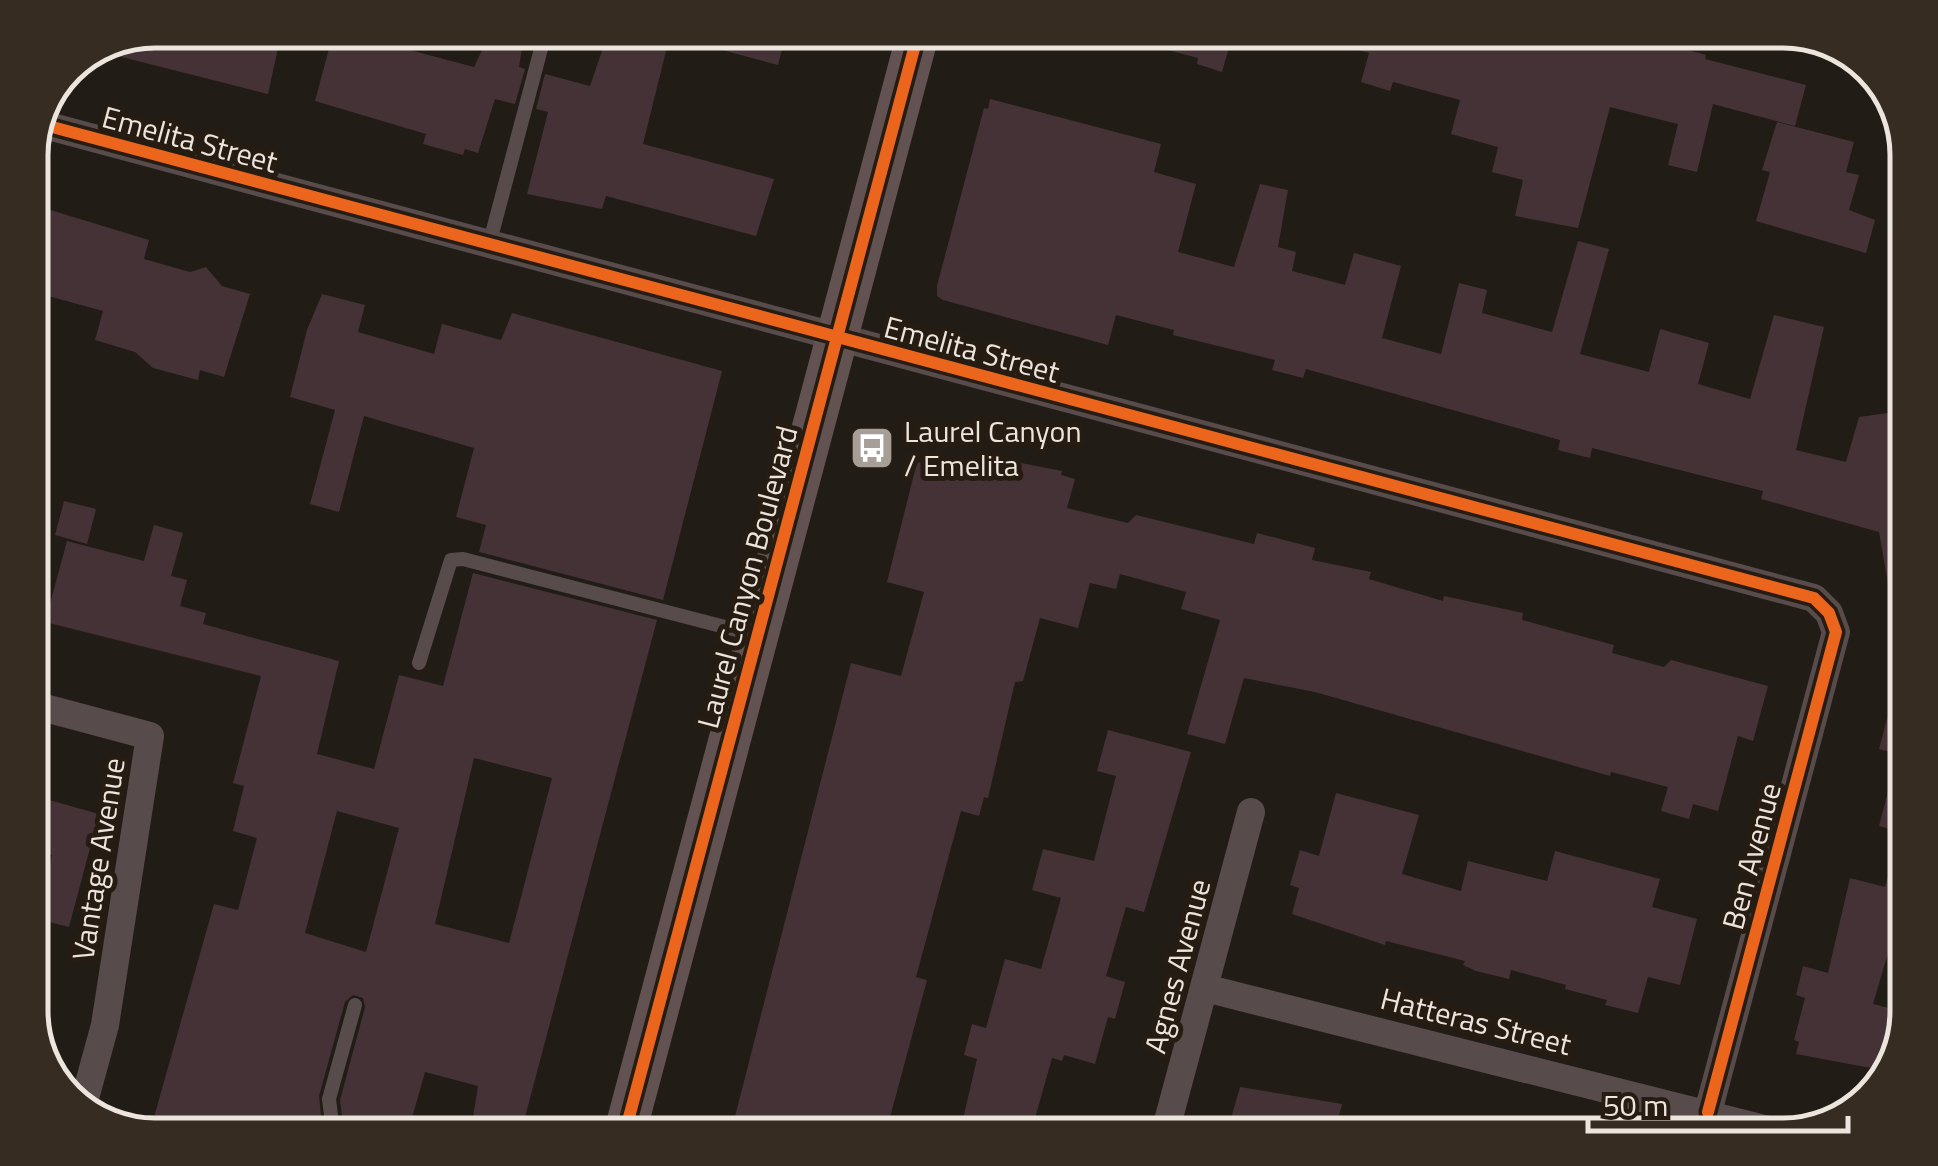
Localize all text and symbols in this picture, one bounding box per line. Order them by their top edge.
street label: Emelita Street [97,94,283,185]
street label: Emelita Street [879,304,1065,395]
place label: Laurel Canyon / Emelita [904,408,1082,488]
street label: Laurel Canyon Boulevard [684,421,810,733]
bus stop icon: Laurel Canyon / Emelita [849,425,895,471]
street label: Vantage Avenue [59,755,137,963]
street label: Ben Avenue [1709,778,1793,934]
street label: Agnes Avenue [1132,874,1222,1058]
street label: Hatteras Street [1376,975,1577,1067]
scale bar [1588,1071,1848,1133]
text: 50 m [1603,1082,1668,1128]

